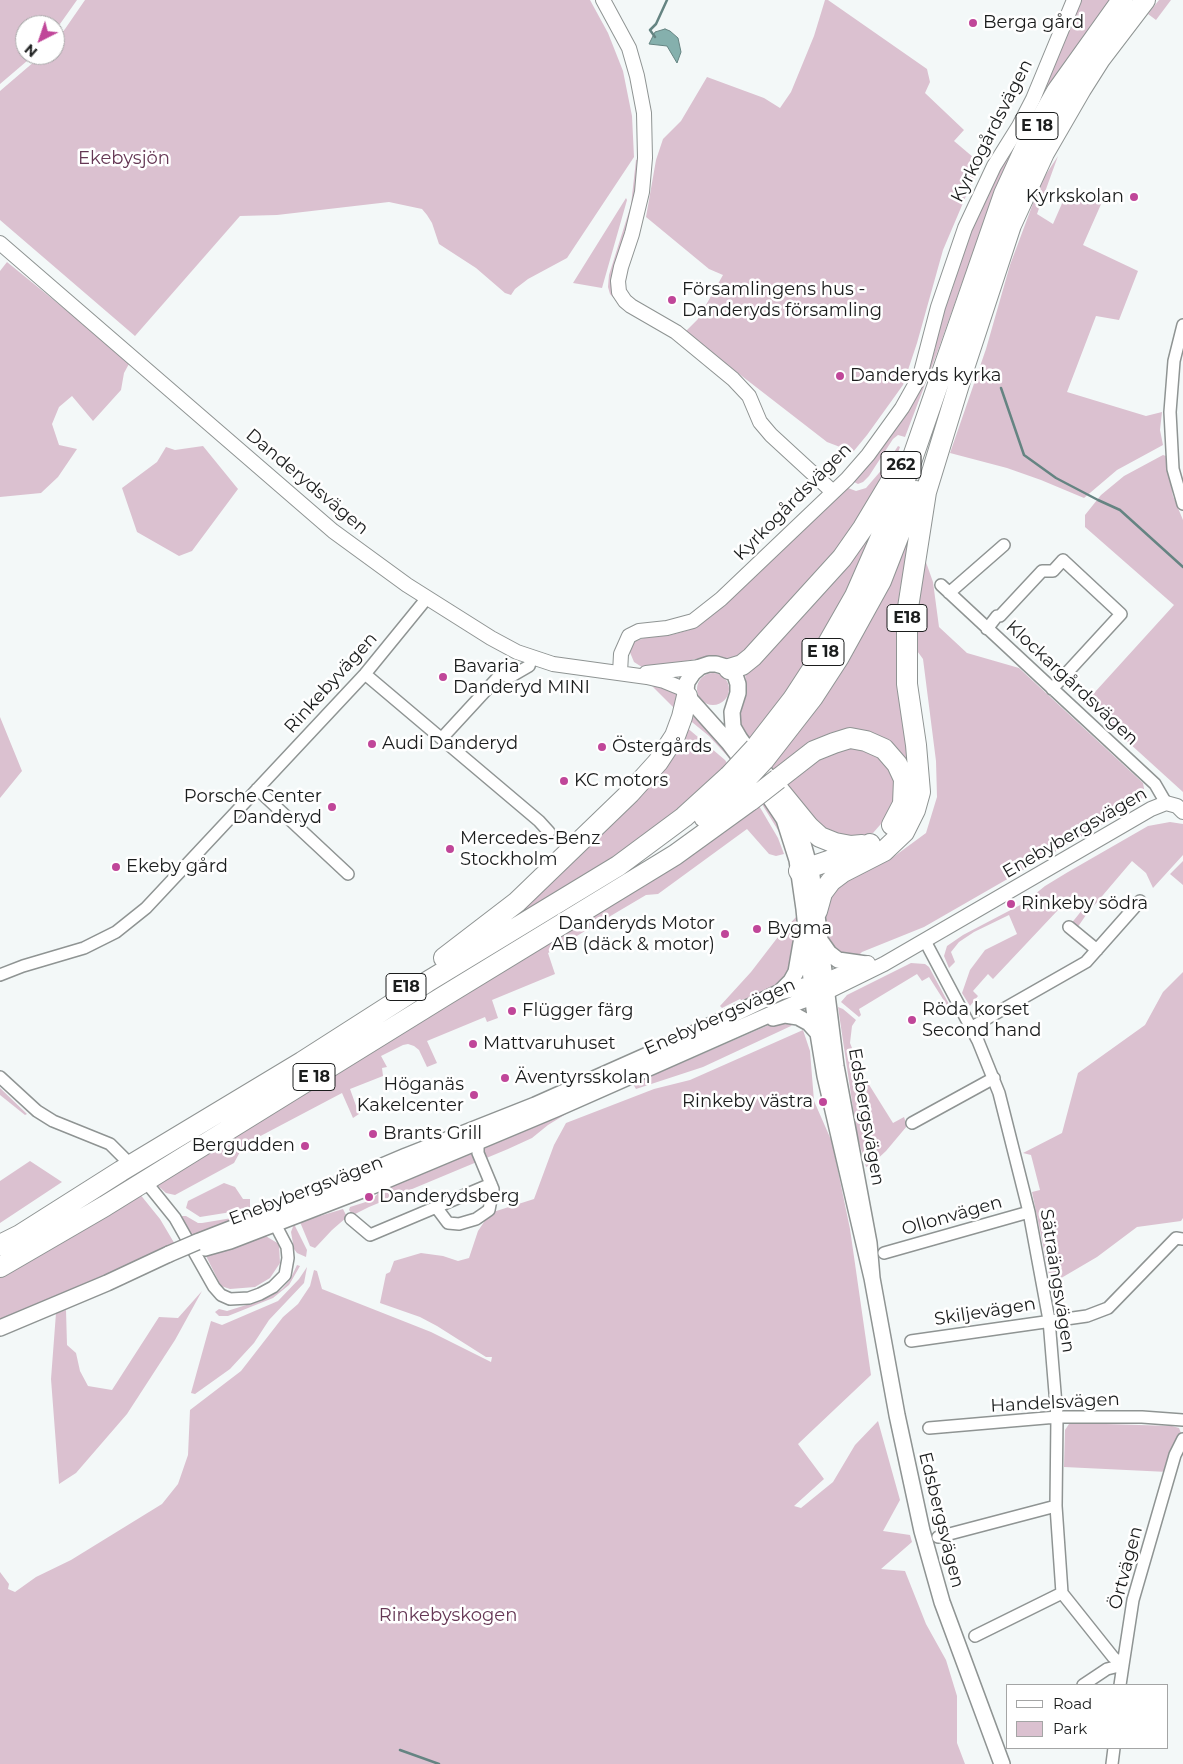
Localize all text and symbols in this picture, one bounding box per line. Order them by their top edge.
place label: Berga gård [983,12,1084,34]
north arrow [15,15,65,65]
marker: Berga gård [967,17,979,29]
text: N [21,40,41,61]
street label: Kyrkogårdsvägen [947,56,1037,206]
road number: E 18 [1016,112,1058,140]
park label: Ekebysjön [78,148,170,170]
place label: Kyrkskolan [1026,186,1124,208]
marker: Kyrkskolan [1128,191,1140,203]
place label: Församlingens hus - Danderyds församling [682,279,882,322]
marker: Församlingens hus - Danderyds församling [666,294,678,306]
place label: Danderyds kyrka [850,365,1001,387]
marker: Danderyds kyrka [834,370,846,382]
street label: Danderydsvägen [241,424,373,540]
street label: Kyrkogårdsvägen [730,439,856,565]
road number: 262 [881,452,921,478]
road number: E18 [887,604,927,632]
street label: Klockargårdsvägen [1001,616,1143,750]
street label: Rinkebyvägen [280,628,382,738]
road number: E 18 [802,638,844,666]
place label: Bavaria Danderyd MINI [453,656,590,699]
marker: Bavaria Danderyd MINI [437,671,449,683]
place label: Audi Danderyd [382,733,518,755]
place label: Östergårds [612,736,712,758]
marker: Audi Danderyd [366,738,378,750]
marker: Östergårds [596,741,608,753]
place label: KC motors [574,770,668,792]
marker: KC motors [558,775,570,787]
street label: Enebybergsvägen [999,783,1151,883]
place label: Porsche Center Danderyd [184,786,322,829]
marker: Porsche Center Danderyd [326,801,338,813]
place label: Mercedes-Benz Stockholm [460,828,600,871]
marker: Mercedes-Benz Stockholm [444,843,456,855]
place label: Ekeby gård [126,856,228,878]
marker: Ekeby gård [110,861,122,873]
place label: Rinkeby södra [1021,893,1148,915]
marker: Rinkeby södra [1005,898,1017,910]
place label: Danderyds Motor AB (däck & motor) [551,913,715,956]
place label: Bygma [767,918,832,940]
marker: Bygma [751,923,763,935]
marker: Danderyds Motor AB (däck & motor) [719,928,731,940]
road number: E18 [386,974,426,1000]
street label: Enebybergsvägen [641,974,799,1060]
place label: Röda korset Second hand [922,999,1041,1042]
place label: Flügger färg [522,1000,634,1022]
marker: Flügger färg [506,1005,518,1017]
marker: Röda korset Second hand [906,1014,918,1026]
place label: Mattvaruhuset [483,1033,616,1055]
marker: Mattvaruhuset [467,1038,479,1050]
street label: Edsbergsvägen [843,1047,889,1187]
road number: E 18 [293,1064,335,1090]
place label: Äventyrsskolan [515,1067,650,1089]
marker: Äventyrsskolan [499,1072,511,1084]
place label: Höganäs Kakelcenter [357,1074,464,1116]
marker: Höganäs Kakelcenter [468,1089,480,1101]
place label: Rinkeby västra [682,1091,813,1113]
marker: Rinkeby västra [817,1096,829,1108]
place label: Brants Grill [383,1123,482,1145]
marker: Brants Grill [367,1128,379,1140]
place label: Bergudden [192,1135,295,1157]
marker: Bergudden [299,1140,311,1152]
street label: Enebybergsvägen [226,1152,386,1230]
place label: Danderydsberg [379,1186,520,1208]
marker: Danderydsberg [363,1191,375,1203]
street label: Ollonvägen [899,1191,1005,1241]
street label: Sätraängsvägen [1035,1208,1079,1354]
street label: Skiljevägen [933,1293,1037,1331]
street label: Handelsvägen [990,1389,1120,1417]
street label: Edsbergsvägen [914,1450,968,1590]
street label: Örtvägen [1105,1524,1147,1612]
park label: Rinkebyskogen [379,1605,517,1627]
legend [1006,1684,1168,1749]
text: Road [1053,1694,1092,1713]
text: Park [1053,1719,1087,1738]

